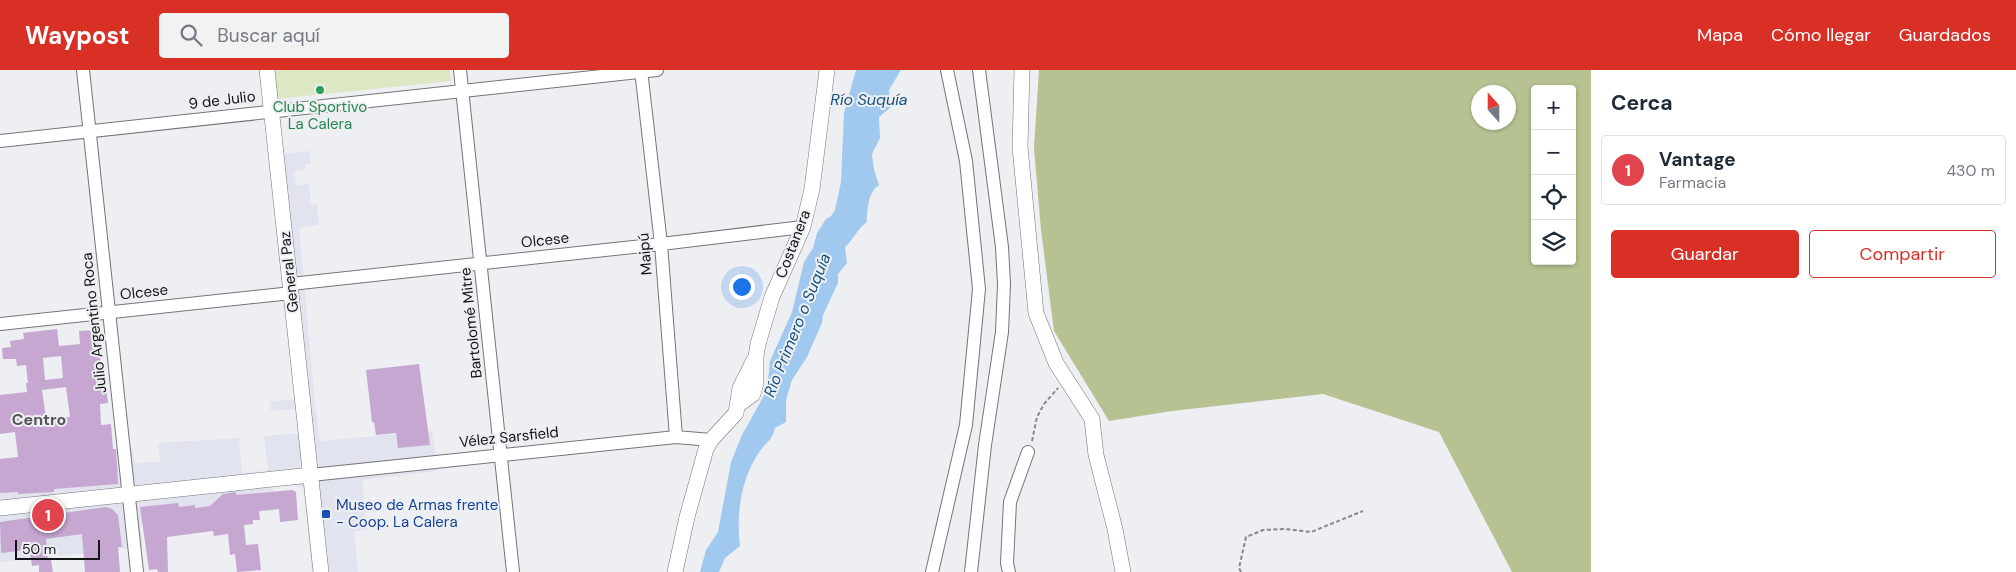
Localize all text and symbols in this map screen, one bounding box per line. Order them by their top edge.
search box [159,13,509,58]
text: Waypost [25,20,129,51]
icon: search [177,21,205,49]
text: Buscar aquí [217,23,320,48]
text: Mapa [1697,23,1743,47]
text: Cómo llegar [1771,23,1871,47]
text: Guardados [1899,23,1991,47]
marker: Club Sportivo La Calera [314,84,326,96]
north arrow [1471,85,1516,130]
map controls [1531,85,1576,265]
button: + [1531,85,1576,130]
street label: 9 de Julio [187,86,257,114]
water label: Río Suquía [830,89,908,110]
text: Cerca [1611,89,1673,117]
place label: Club Sportivo La Calera [273,97,367,134]
button: − [1531,130,1576,175]
text: Vantage [1659,147,1736,172]
text: 1 [1625,160,1631,181]
text: 430 m [1946,160,1995,181]
text: Farmacia [1659,172,1726,193]
button: locate [1531,175,1576,220]
street label: Costanera [771,207,815,281]
button: layers [1531,220,1576,265]
street label: Olcese [520,228,570,252]
street label: General Paz [275,230,303,314]
button: Guardar [1611,230,1799,278]
button: Compartir [1809,230,1996,278]
street label: Maipú [633,232,657,276]
water label: Río Primero o Suquía [759,250,836,400]
street label: Julio Argentino Roca [77,252,111,394]
street label: Bartolomé Mitre [455,267,487,379]
your location [729,274,755,300]
street label: Olcese [119,280,169,304]
district label: Centro [12,409,66,430]
street label: Vélez Sarsfield [458,422,560,452]
place label: Museo de Armas frente - Coop. La Calera [336,495,498,532]
pin: 1 [32,496,64,534]
marker: Museo de Armas frente - Coop. La Calera [320,508,332,520]
scale bar [15,537,100,560]
text: 50 m [22,540,56,558]

